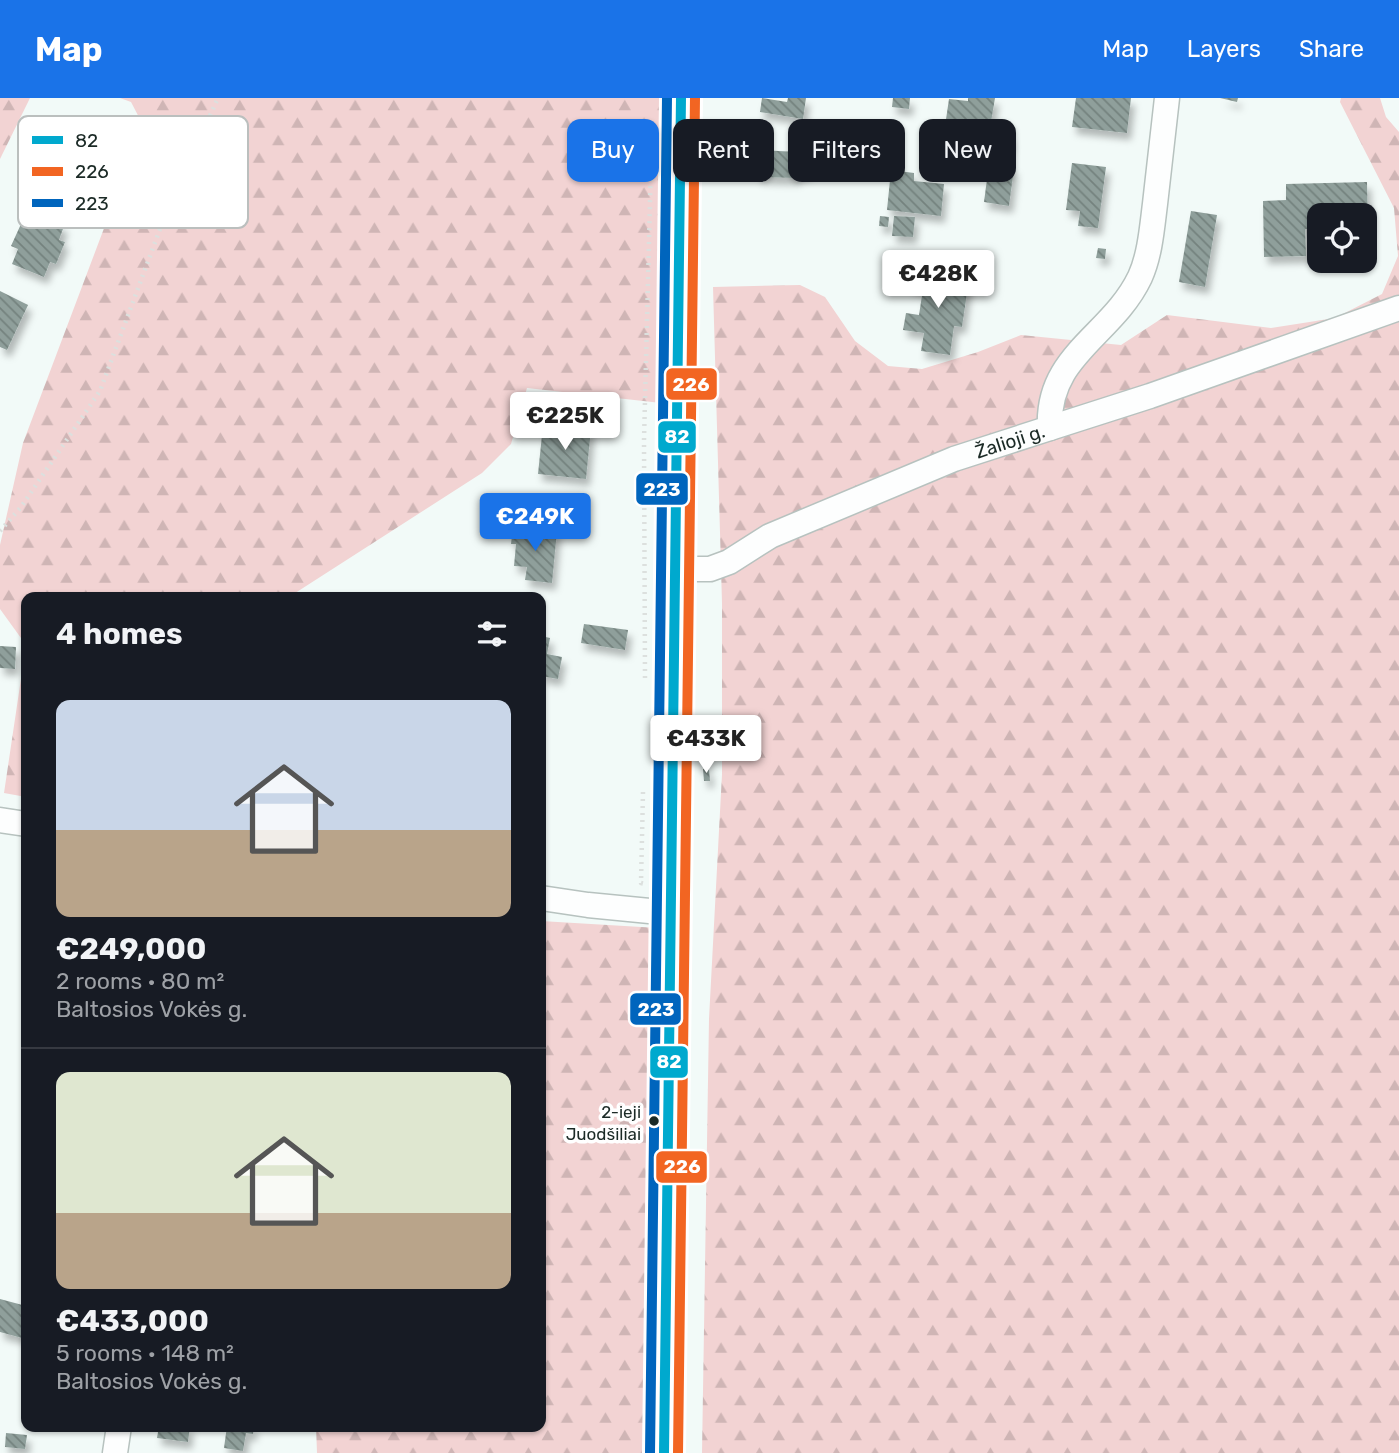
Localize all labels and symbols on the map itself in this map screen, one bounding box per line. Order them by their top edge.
legend [18,116,248,228]
text: 82 [75,129,98,152]
text: 226 [75,160,109,183]
text: 223 [75,192,109,215]
pin: €428K [889,250,987,310]
line badge: 226 [665,367,718,401]
text: 226 [672,373,710,396]
pin: €225K [516,392,614,452]
street label: Žalioji g. [972,419,1048,463]
line badge: 82 [657,420,697,454]
text: 82 [664,425,690,448]
line badge: 223 [635,472,689,506]
text: 223 [643,478,681,501]
pin: €249K [486,494,584,553]
pin: €433K [657,716,755,775]
line badge: 223 [629,992,682,1026]
text: 223 [637,998,675,1021]
line badge: 82 [649,1045,689,1079]
text: 82 [656,1050,682,1073]
place label: 2-ieji Juodšiliai [566,1102,641,1144]
marker: 2-ieji Juodšiliai [647,1114,661,1128]
line badge: 226 [655,1150,708,1184]
text: 226 [663,1155,701,1178]

